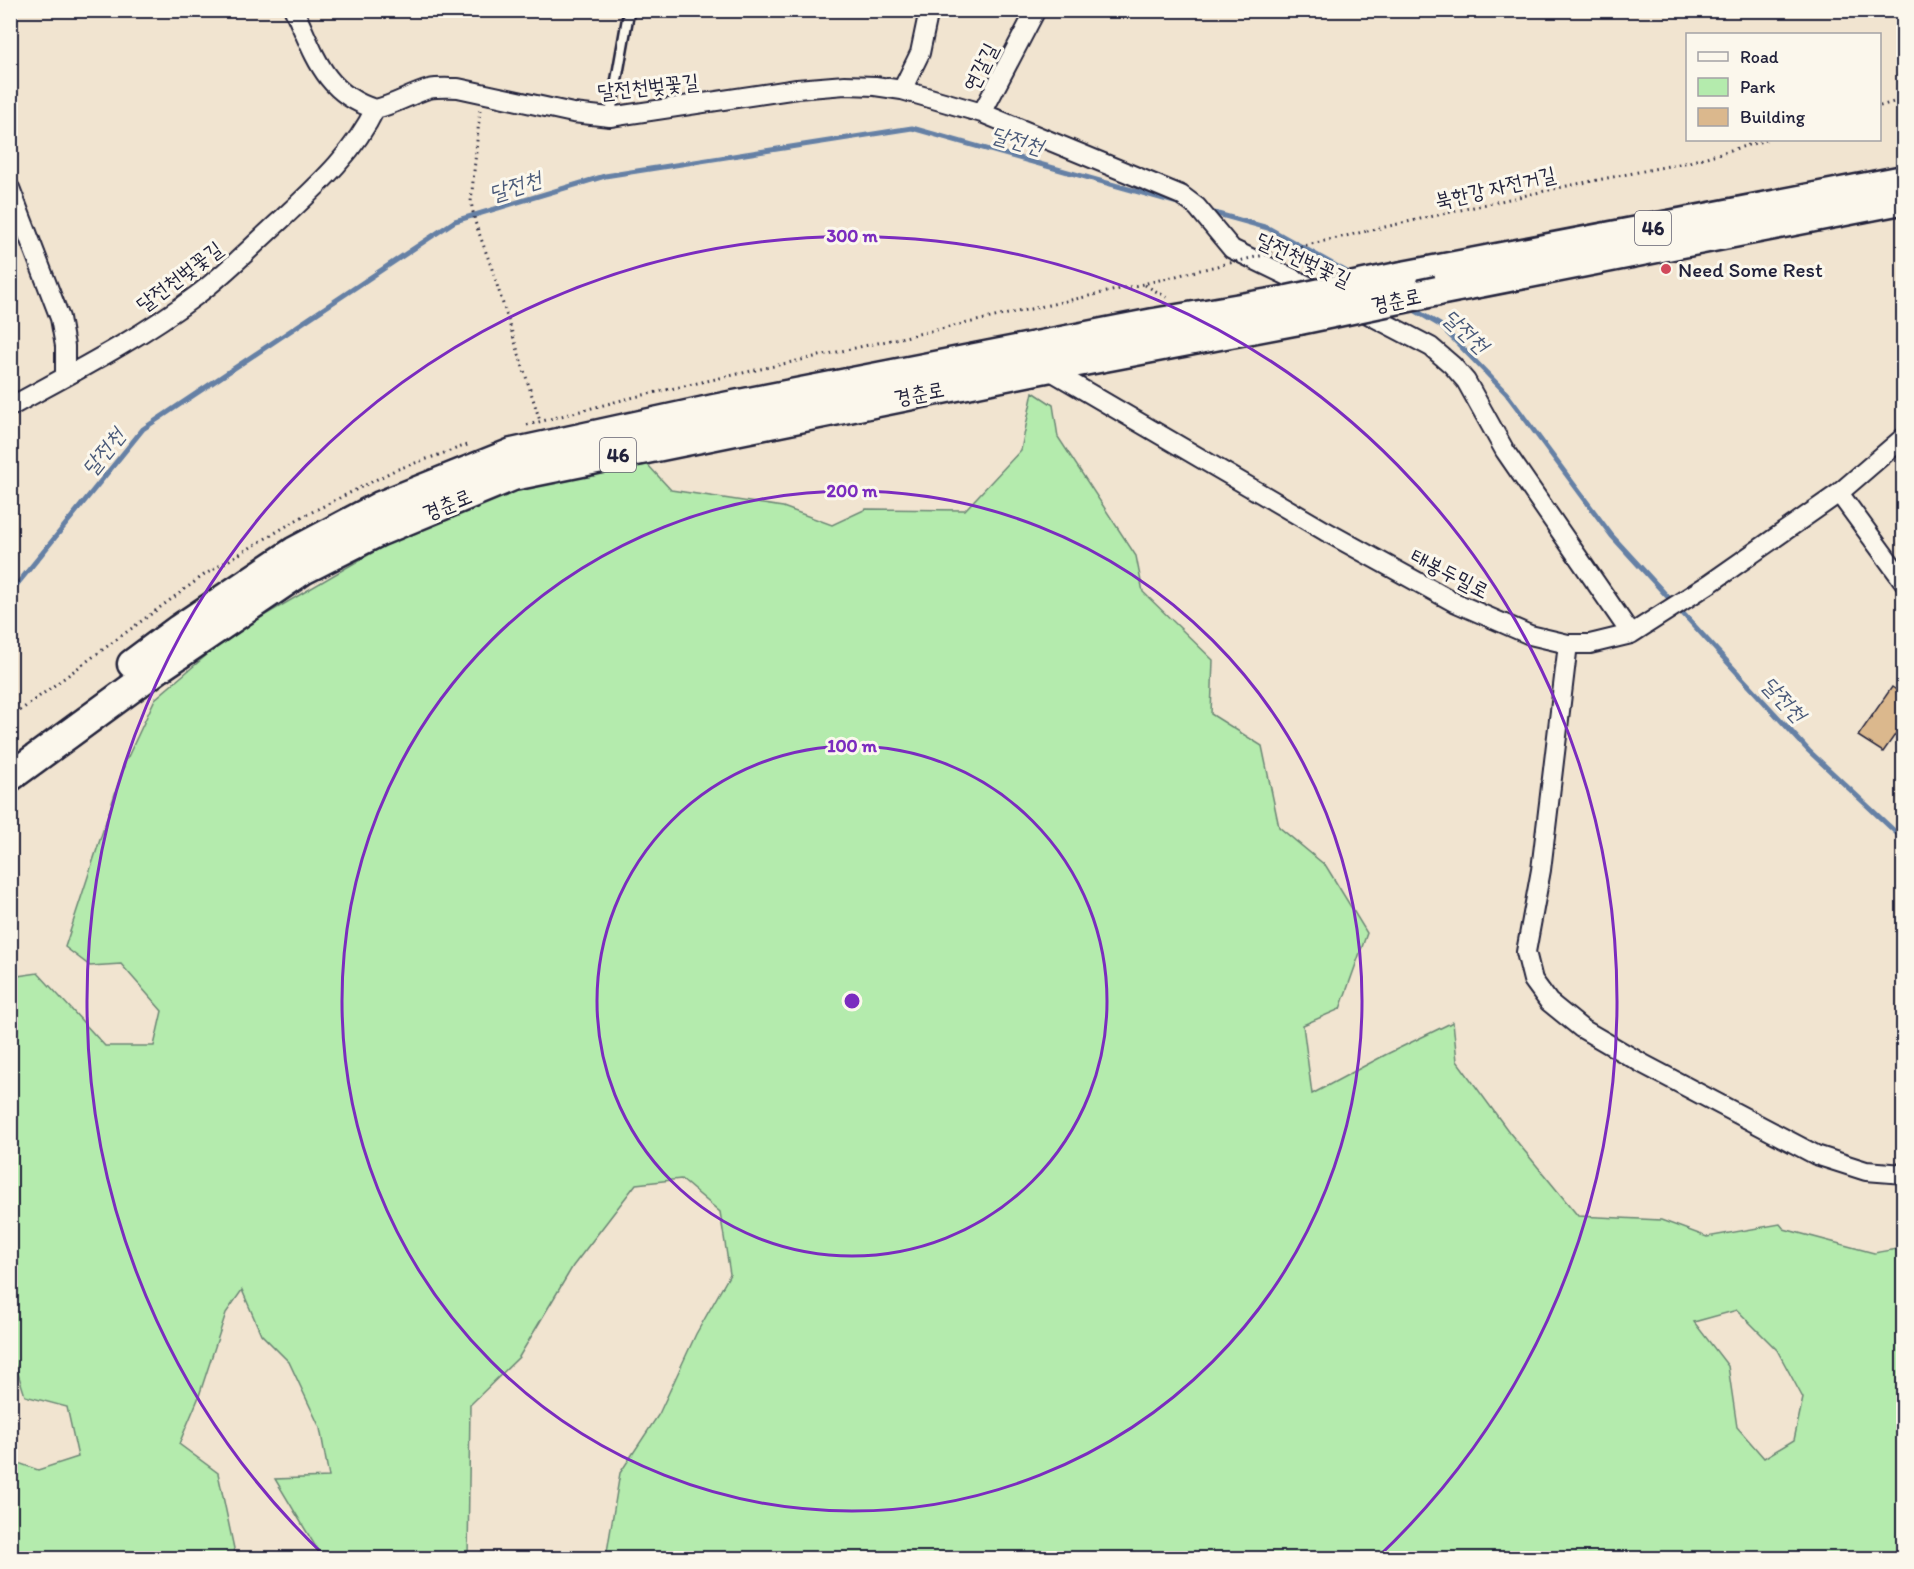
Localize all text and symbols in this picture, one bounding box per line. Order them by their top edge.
legend [1686,33,1881,141]
street label: 연갈길 [957,39,1003,95]
text: Road [1740,46,1779,68]
street label: 달전천벚꽃길 [596,68,700,104]
text: Park [1740,76,1775,98]
text: Building [1740,106,1806,128]
water label: 달전천 [988,120,1048,161]
street label: 북한강 자전거길 [1432,161,1558,213]
water label: 달전천 [486,165,547,207]
road number: 46 [1635,211,1671,245]
text: 300 m [826,225,878,247]
street label: 달전천벚꽃길 [1253,226,1355,292]
street label: 달전천벚꽃길 [131,235,227,316]
place label: Need Some Rest [1678,257,1823,282]
marker: Need Some Rest [1659,262,1673,276]
street label: 경춘로 [1369,283,1423,317]
water label: 달전천 [1437,303,1496,361]
street label: 경춘로 [892,376,946,410]
water label: 달전천 [76,421,132,481]
road number: 46 [600,438,636,472]
text: 200 m [827,480,878,502]
street label: 경춘로 [419,483,475,525]
street label: 태봉두밀로 [1407,543,1493,603]
water label: 달전천 [1756,670,1814,729]
text: 100 m [827,735,878,757]
centre of rings [842,991,862,1011]

